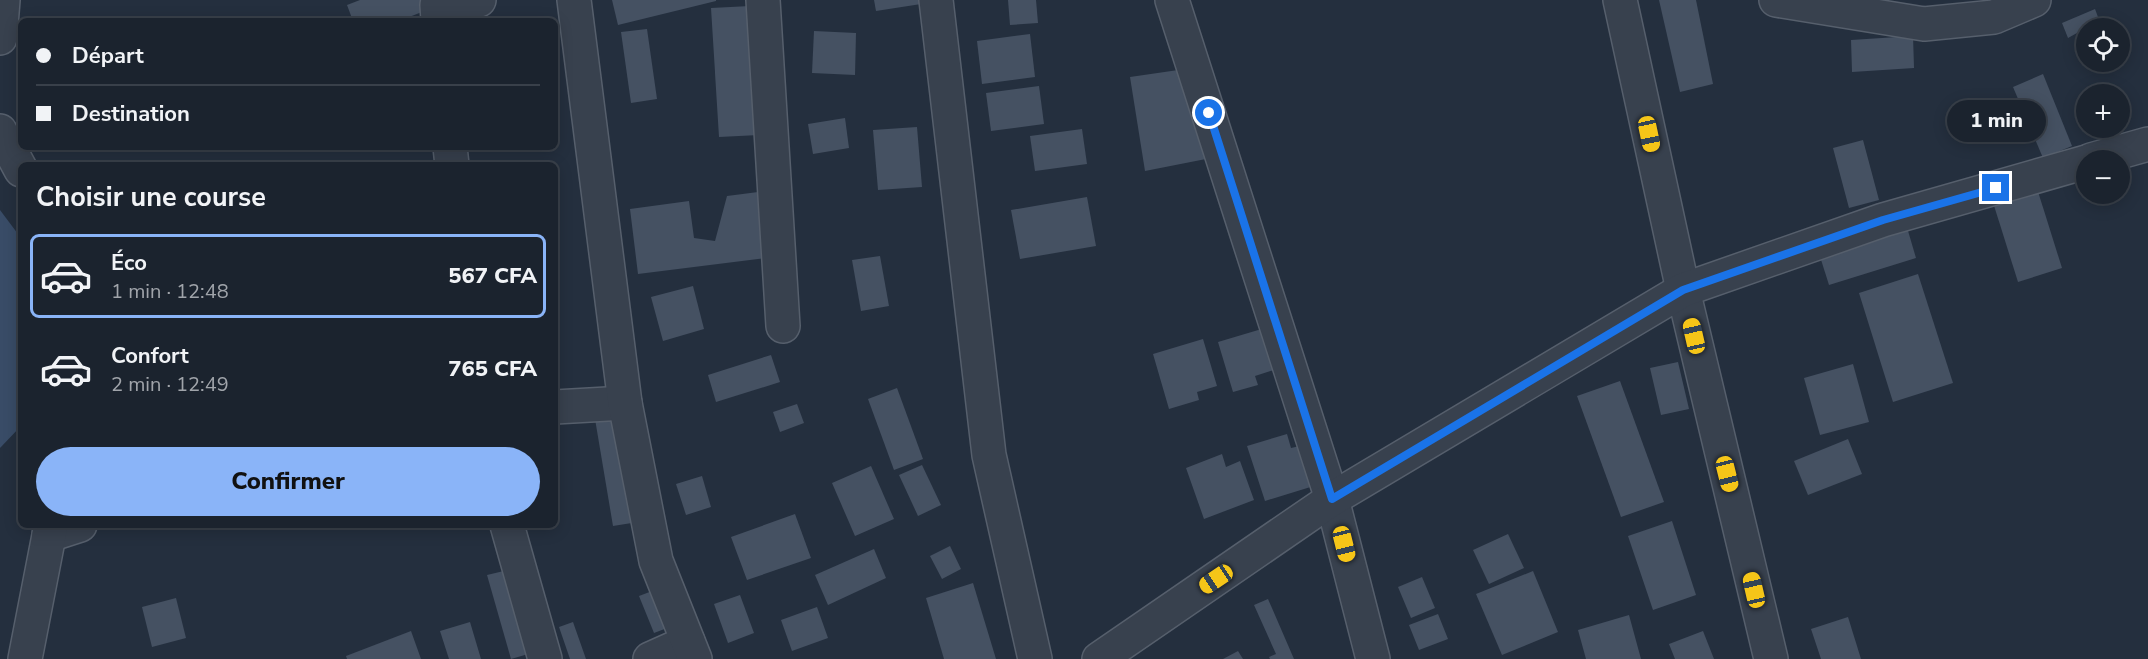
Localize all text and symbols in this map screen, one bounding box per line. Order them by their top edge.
map controls [2076,18,2130,204]
button: locate [2076,18,2130,72]
text: Départ [72,41,144,71]
button: + [2076,84,2130,138]
text: Destination [72,99,190,129]
route start [1195,99,1222,126]
callout: 1 min [1946,101,2046,143]
text: 1 min [1970,107,2023,134]
car [1636,115,1662,153]
button: − [2076,150,2130,204]
route end [1982,174,2009,201]
text: Choisir une course [36,179,266,216]
text: Éco [111,248,147,278]
icon: car [39,249,93,303]
text: 567 CFA [448,261,537,291]
text: 1 min · 12:48 [111,278,229,305]
car [1681,316,1707,356]
text: Confort [111,341,189,371]
icon: car [39,342,93,396]
text: 765 CFA [448,354,537,384]
text: 2 min · 12:49 [111,371,229,398]
button: Confirmer [36,447,540,516]
car [1714,454,1740,494]
car [1331,524,1357,564]
car [1196,561,1236,597]
car [1741,570,1767,610]

